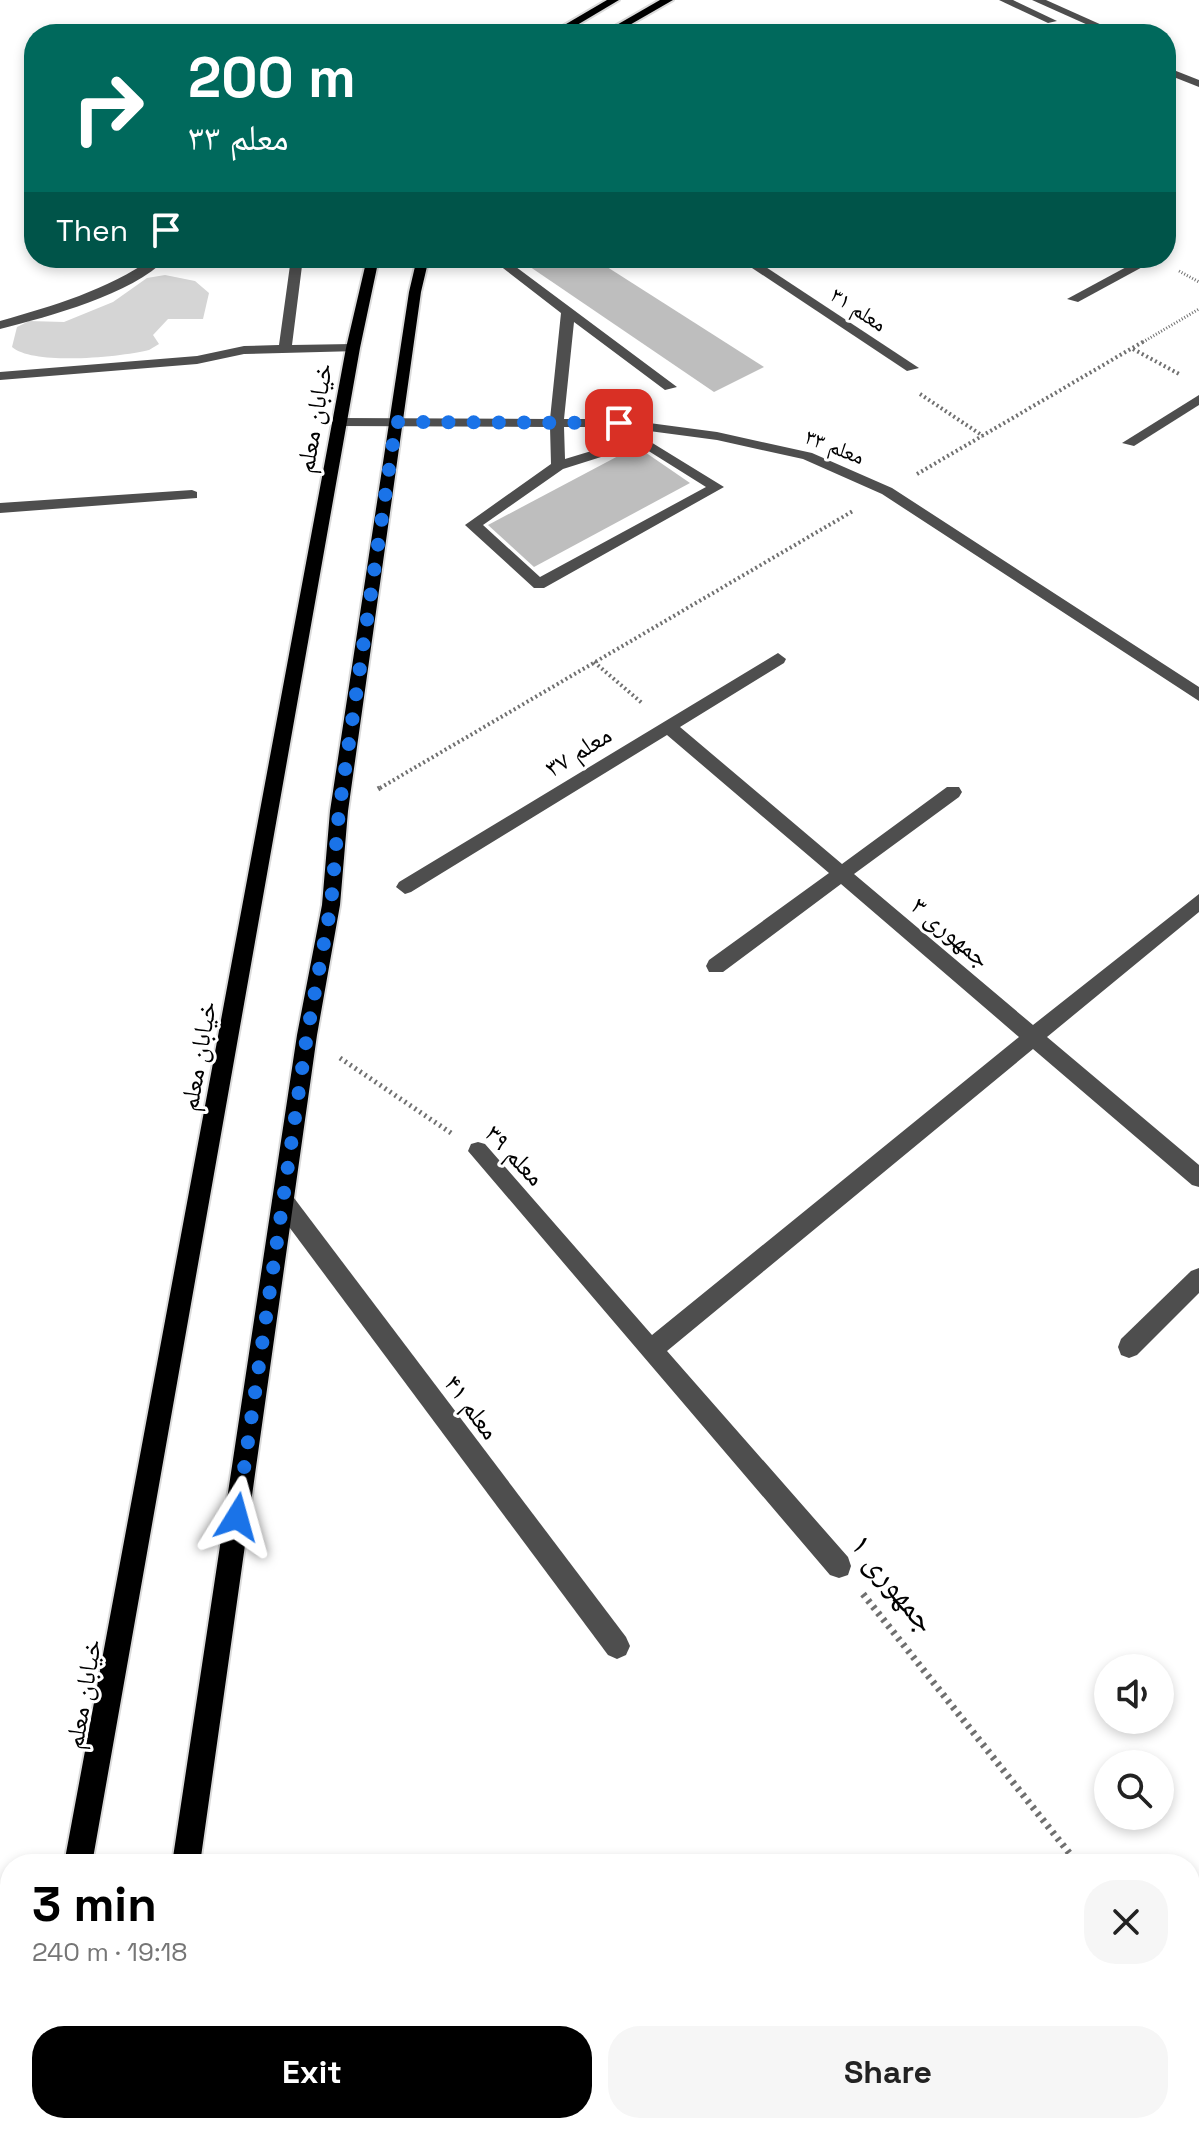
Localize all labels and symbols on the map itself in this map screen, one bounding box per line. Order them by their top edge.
street label: معلم ۳۱ [825,280,892,338]
street label: خیابان معلم [288,360,340,476]
pin [585,389,653,457]
street label: معلم ۳۳ [801,422,869,471]
street label: معلم ۳۷ [538,717,618,785]
street label: جمهوری ۳ [904,889,998,975]
street label: خیابان معلم [172,998,224,1114]
street label: معلم ۳۹ [477,1117,553,1193]
street label: معلم ۴۱ [437,1368,507,1446]
position arrow [195,1475,279,1559]
street label: جمهوری ۱ [842,1526,946,1640]
street label: خیابان معلم [57,1636,109,1752]

